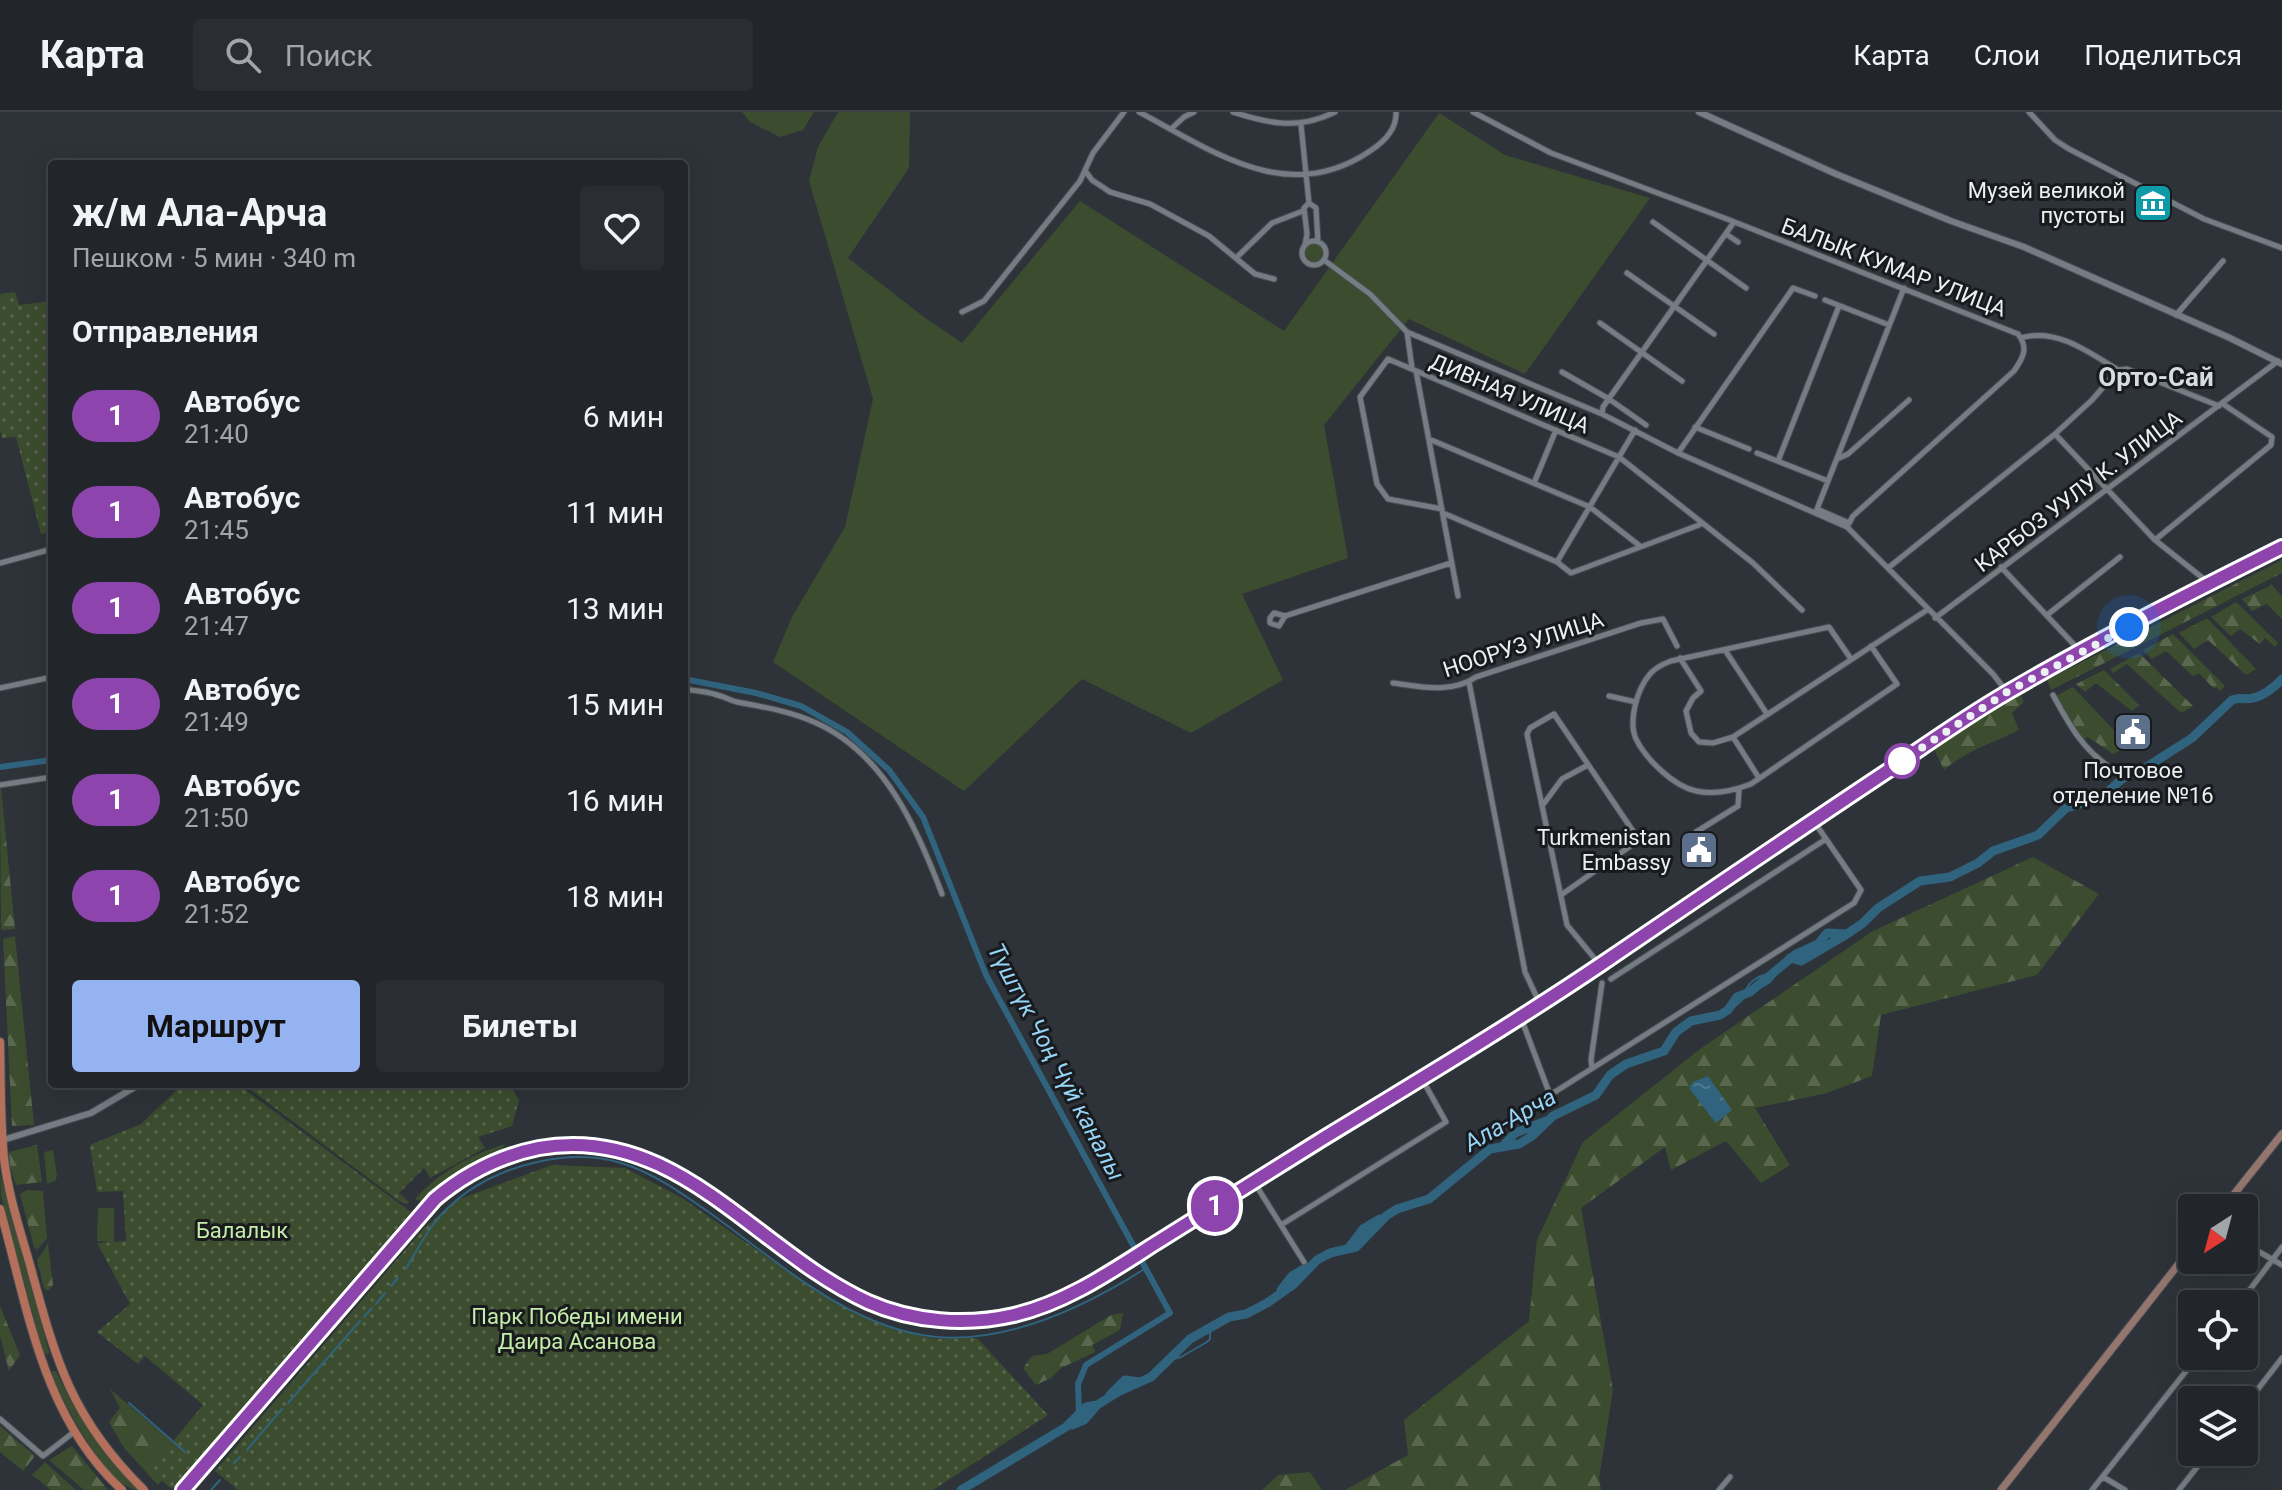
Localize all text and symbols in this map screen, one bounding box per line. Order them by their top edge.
search box [193,19,753,91]
text: Карта [40,33,145,77]
icon: search [221,33,265,77]
text: Поиск [285,38,372,73]
text: Карта [1853,39,1930,72]
text: Слои [1974,39,2040,72]
text: Поделиться [2084,39,2242,72]
place label: Музей великой пустоты [1968,178,2125,228]
museum icon: Музей великой пустоты [2132,182,2174,224]
button: heart [580,186,664,270]
text: ж/м Ала-Арча [72,191,327,235]
street label: БАЛЫК КУМАР УЛИЦА [1778,213,2010,322]
text: Пешком · 5 мин · 340 m [72,243,356,273]
text: Отправления [72,314,259,349]
street label: ДИВНАЯ УЛИЦА [1426,349,1594,439]
district label: Орто-Сай [2098,362,2214,392]
text: Автобус [184,384,300,419]
text: 1 [108,399,124,432]
text: 6 мин [583,399,664,434]
street label: КАРБОЗ УУЛУ К. УЛИЦА [1970,405,2187,577]
text: 21:40 [184,419,249,449]
text: Автобус [184,480,300,515]
text: 1 [108,495,124,528]
text: 11 мин [566,495,664,530]
text: 21:45 [184,515,249,545]
text: Автобус [184,576,300,611]
text: 1 [108,591,124,624]
text: 13 мин [566,591,664,626]
street label: НООРУЗ УЛИЦА [1440,607,1607,682]
your location [2109,607,2149,647]
text: 21:47 [184,611,249,641]
text: Автобус [184,672,300,707]
text: 1 [108,687,124,720]
text: 15 мин [566,687,664,722]
text: 21:49 [184,707,249,737]
public building icon: Почтовое отделение №16 [2112,711,2154,753]
unlabelled marker [1885,744,1919,778]
place label: Почтовое отделение №16 [2052,758,2214,808]
text: Автобус [184,768,300,803]
text: 1 [108,783,124,816]
text: 16 мин [566,783,664,818]
text: 21:50 [184,803,249,833]
place label: Turkmenistan Embassy [1537,825,1672,875]
public building icon: Turkmenistan Embassy [1678,829,1720,871]
text: Автобус [184,864,300,899]
text: 1 [108,879,124,912]
text: 18 мин [566,879,664,914]
text: 21:52 [184,899,249,929]
water label: Түштүк Чоң Чүй каналы [982,939,1130,1185]
button: Маршрут [72,980,360,1072]
button: Билеты [376,980,664,1072]
water label: Ала-Арча [1458,1082,1561,1158]
line badge: 1 [1189,1180,1241,1232]
text: 1 [1207,1189,1223,1222]
north arrow [2178,1194,2258,1274]
map controls [2178,1194,2258,1466]
park label: Балалык [196,1218,288,1243]
button: locate [2178,1290,2258,1370]
park label: Парк Победы имени Даира Асанова [471,1304,683,1354]
button: layers [2178,1386,2258,1466]

